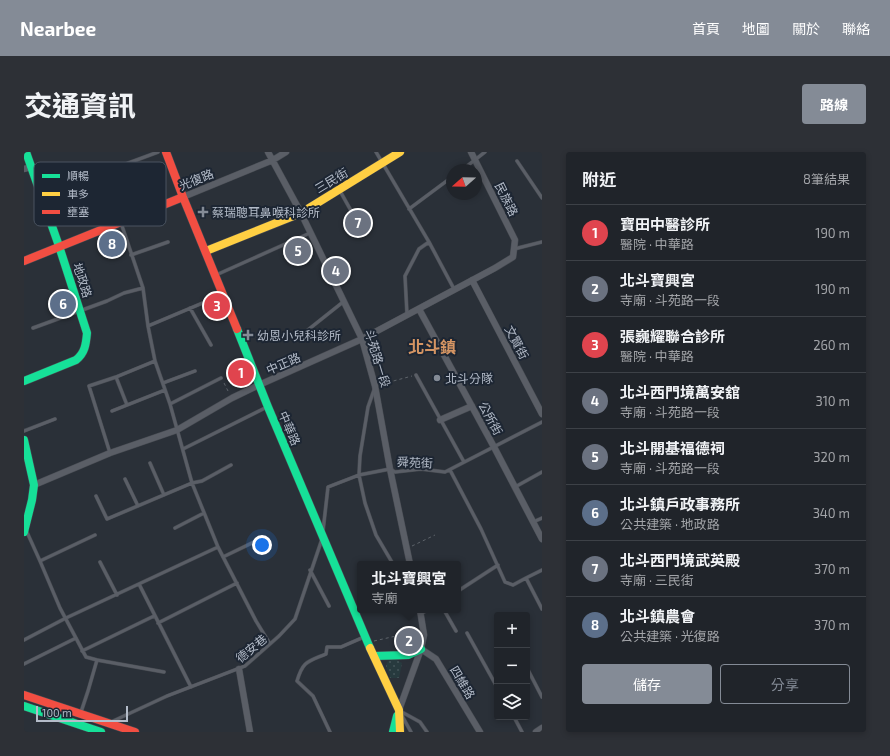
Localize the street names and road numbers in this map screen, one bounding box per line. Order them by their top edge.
street label: 三民街 [312,165,350,195]
street label: 光復路 [177,166,215,192]
street label: 民族路 [493,180,521,218]
street label: 地政路 [71,261,95,299]
street label: 文賢街 [502,323,532,361]
street label: 斗苑路一段 [363,327,393,389]
street label: 中正路 [264,350,302,376]
street label: 公所街 [476,399,506,437]
street label: 中華路 [277,409,303,447]
street label: 舜苑街 [397,454,433,470]
street label: 德安巷 [233,631,269,665]
street label: 四維路 [448,663,478,701]

